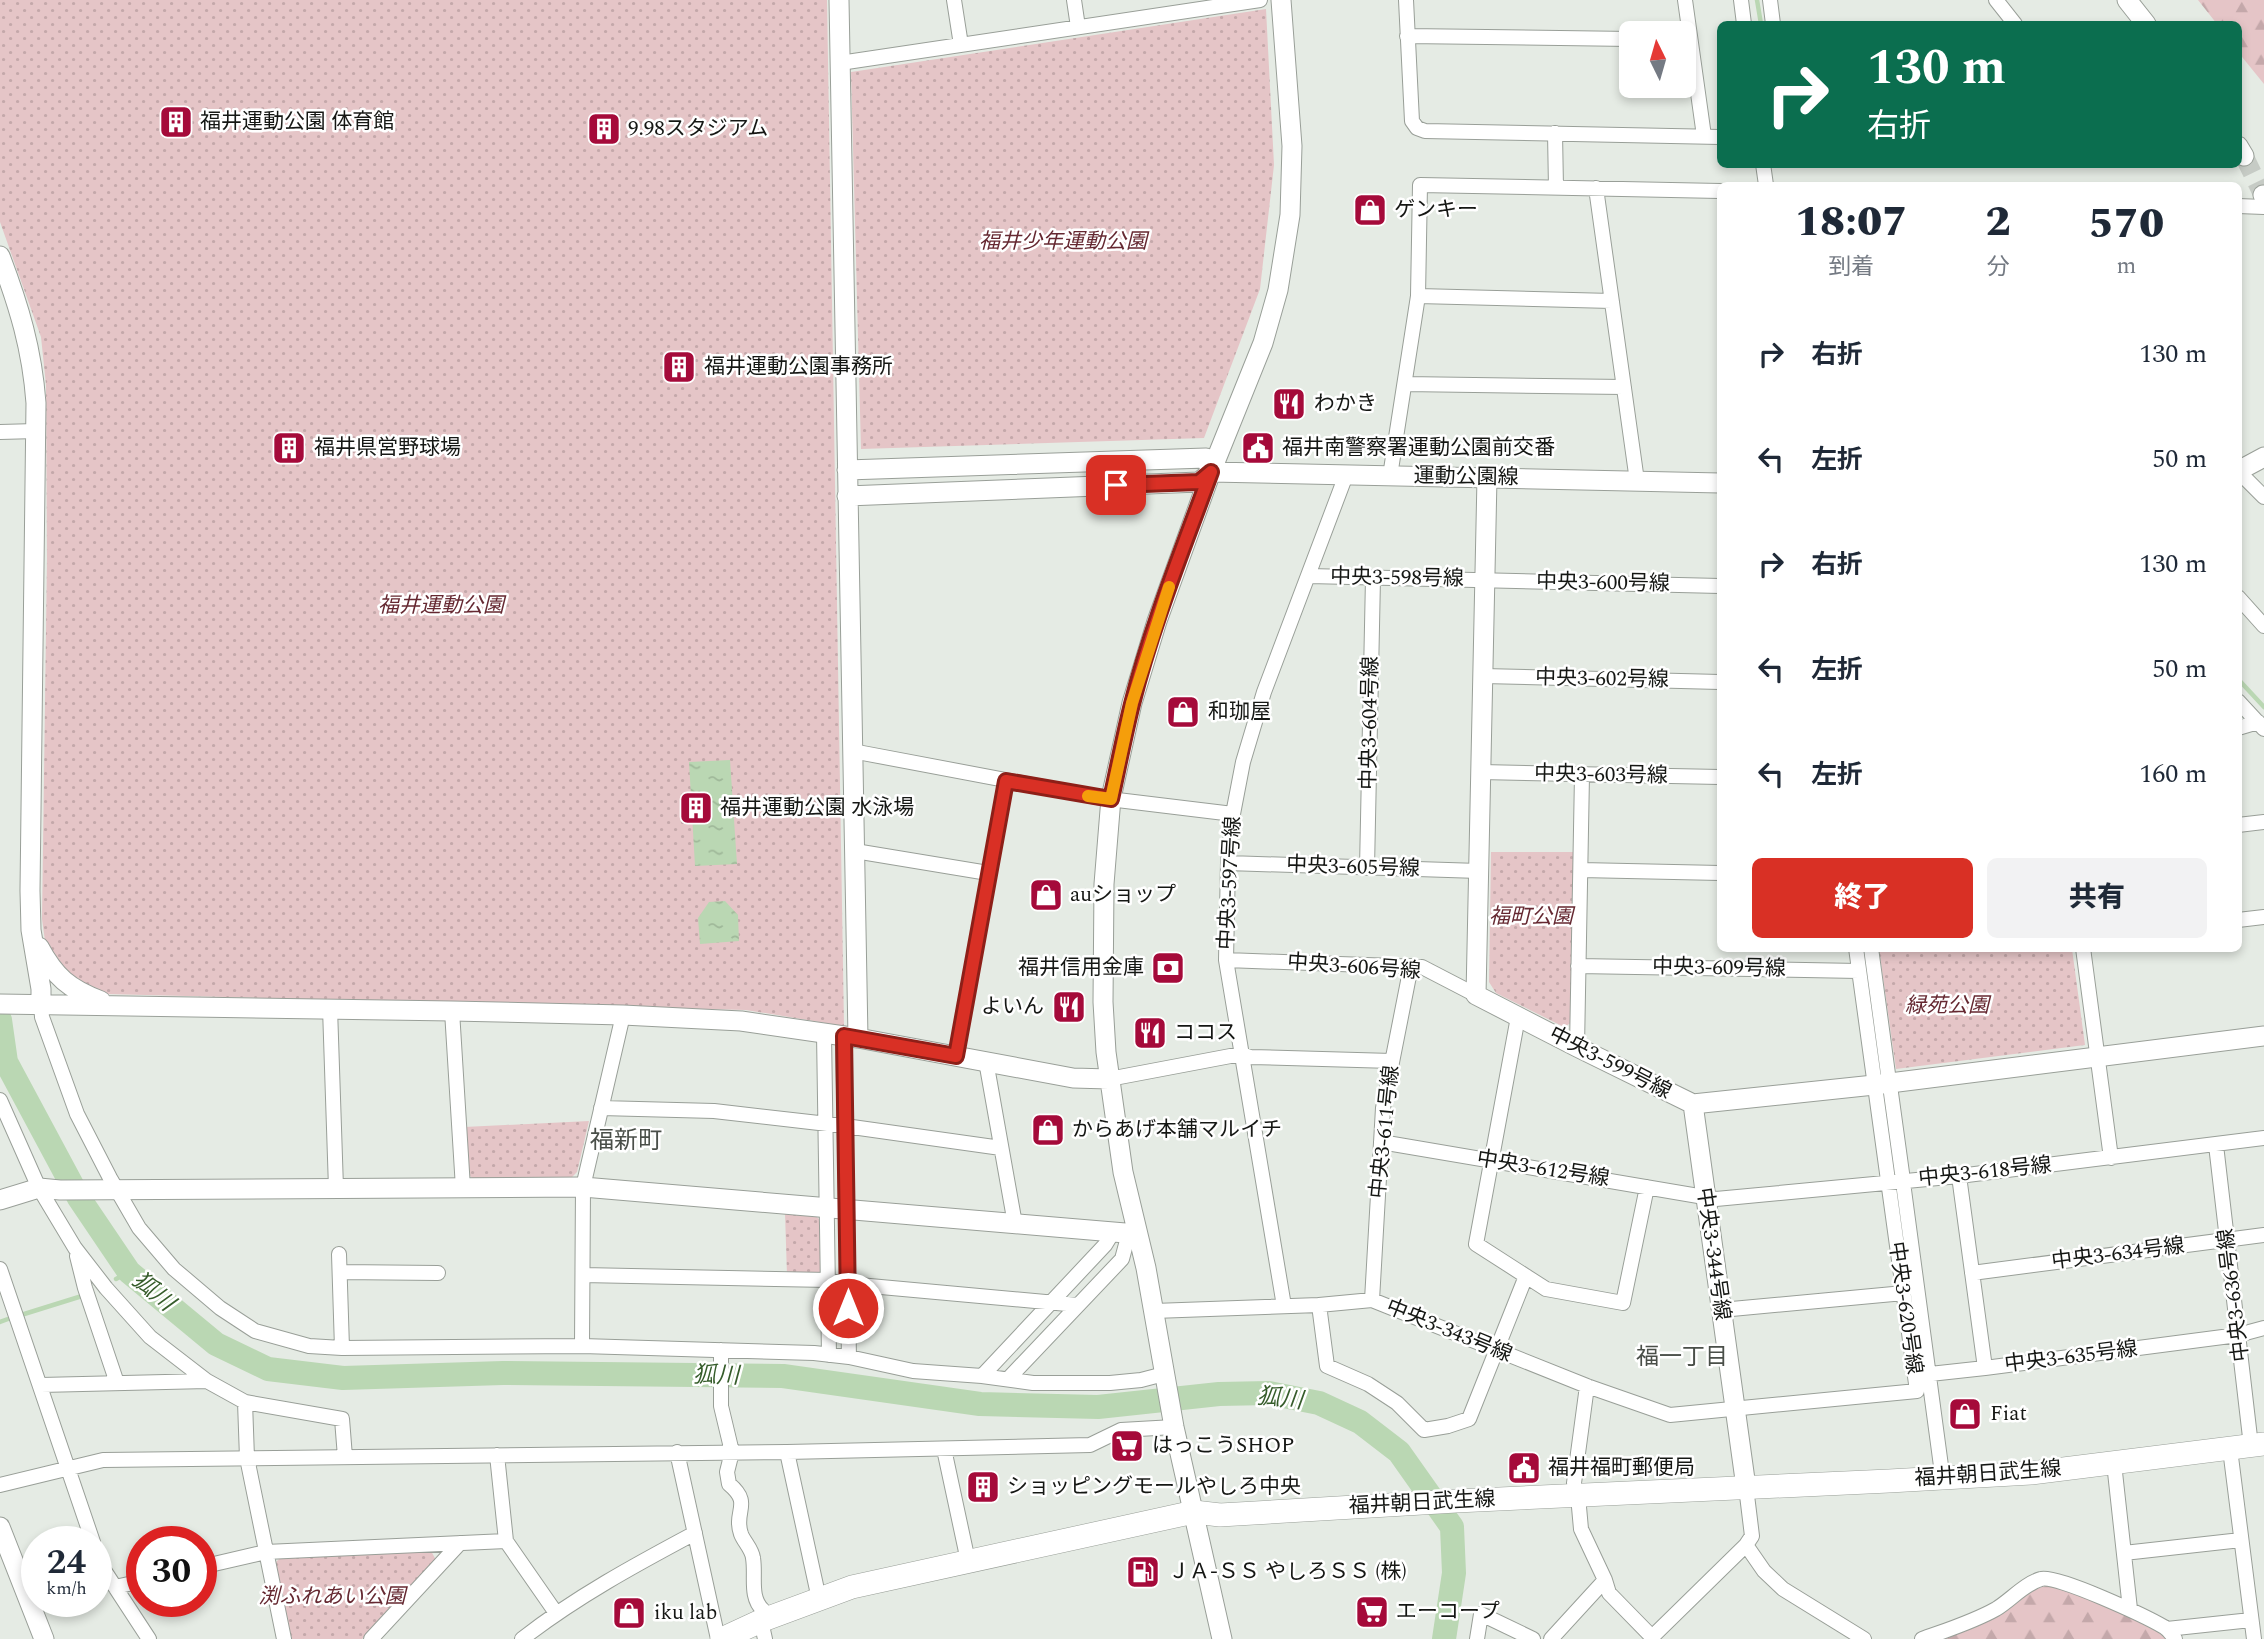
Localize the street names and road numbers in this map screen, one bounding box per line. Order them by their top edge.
street label: 運動公園線 [1413,460,1519,494]
street label: 中央3-598号線 [1330,561,1464,595]
street label: 中央3-600号線 [1536,566,1670,600]
street label: 中央3-604号線 [1353,656,1387,790]
street label: 中央3-602号線 [1535,662,1669,696]
street label: 中央3-603号線 [1534,758,1668,792]
street label: 中央3-597号線 [1211,815,1249,951]
street label: 中央3-605号線 [1286,849,1420,885]
street label: 中央3-606号線 [1286,946,1422,988]
street label: 中央3-609号線 [1652,951,1786,985]
street label: 中央3-599号線 [1543,1018,1677,1108]
street label: 中央3-611号線 [1362,1064,1408,1200]
street label: 中央3-612号線 [1474,1143,1612,1195]
street label: 中央3-618号線 [1917,1149,2053,1195]
street label: 中央3-344号線 [1688,1185,1738,1323]
street label: 中央3-636号線 [2210,1227,2258,1363]
street label: 中央3-634号線 [2050,1230,2186,1278]
street label: 中央3-620号線 [1880,1239,1930,1377]
street label: 中央3-343号線 [1381,1291,1517,1371]
street label: 中央3-635号線 [2003,1333,2139,1381]
street label: 福井朝日武生線 [1914,1453,2062,1495]
street label: 福井朝日武生線 [1348,1483,1496,1523]

